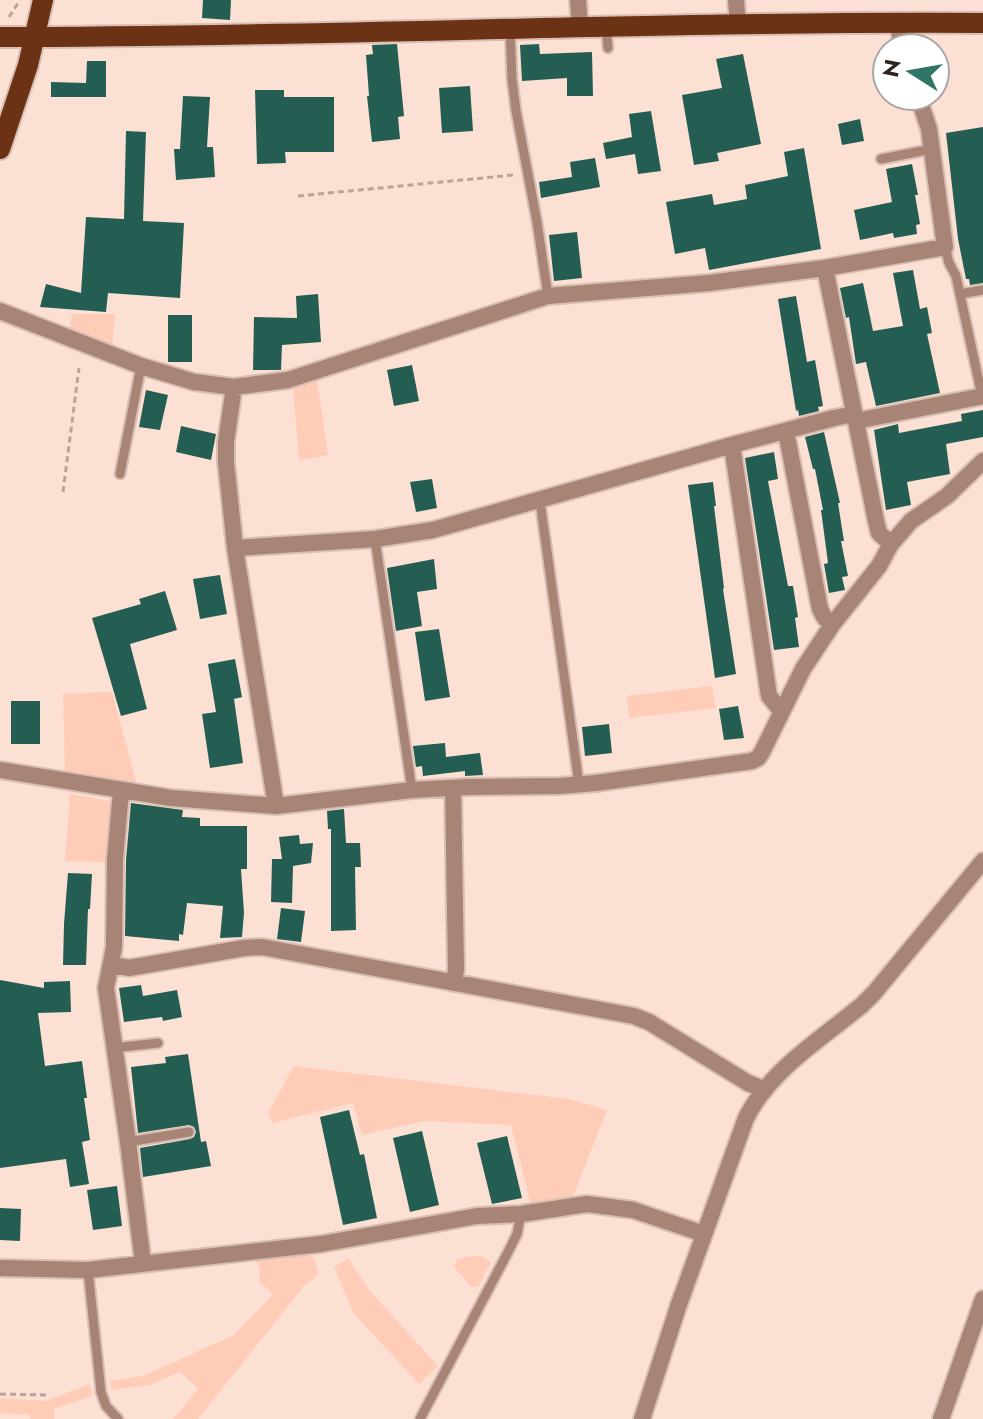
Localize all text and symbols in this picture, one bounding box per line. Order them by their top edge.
north arrow [871,32,951,112]
text: N [874,57,909,80]

